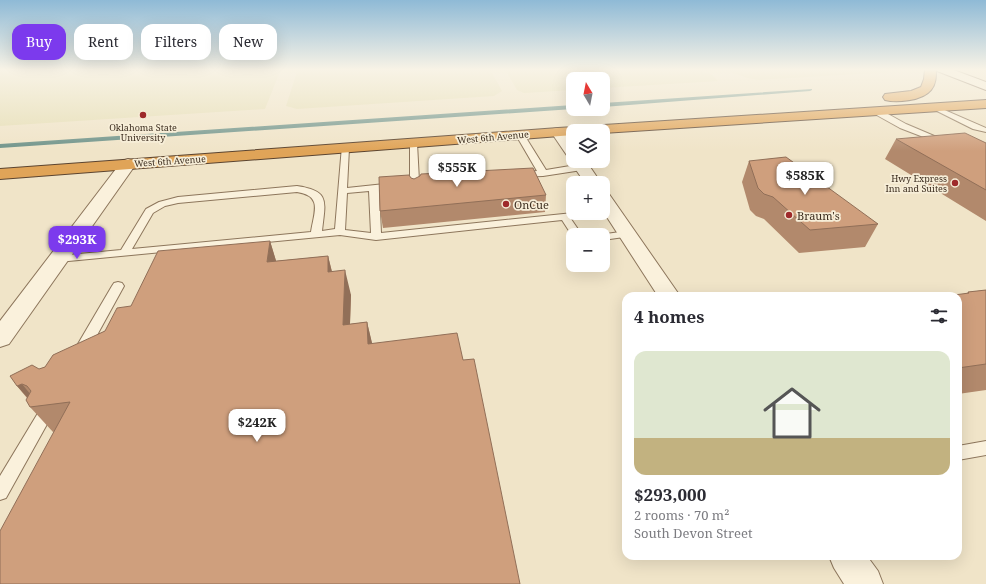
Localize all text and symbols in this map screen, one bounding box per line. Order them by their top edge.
chip: Buy [12,24,66,60]
chip: Rent [74,24,133,60]
chip: Filters [141,24,211,60]
chip: New [219,24,277,60]
north arrow [566,72,610,116]
map controls [566,72,610,272]
marker: Oklahoma State University [138,110,148,120]
place label: Oklahoma State University [109,121,177,144]
button: layers [566,124,610,168]
street label: West 6th Avenue [457,127,529,147]
street label: West 6th Avenue [134,152,206,170]
pin: $555K [429,154,485,188]
text: $555K [438,158,476,176]
pin: $585K [777,162,833,196]
text: $585K [786,166,824,184]
place label: Hwy Express Inn and Suites [885,172,947,195]
button: + [566,176,610,220]
marker: Hwy Express Inn and Suites [950,178,960,188]
place label: OnCue [514,197,549,212]
marker: OnCue [501,199,511,209]
place label: Braum's [797,208,840,223]
marker: Braum's [784,210,794,220]
pin: $293K [49,226,105,260]
button: − [566,228,610,272]
text: $293K [58,230,96,248]
text: 4 homes [634,305,704,328]
icon: filters [928,305,950,327]
icon: home [756,377,828,449]
pin: $242K [229,409,285,443]
text: $242K [238,413,276,431]
text: $293,000 [634,483,706,506]
text: 2 rooms · 70 m² [634,506,729,524]
text: South Devon Street [634,524,753,542]

